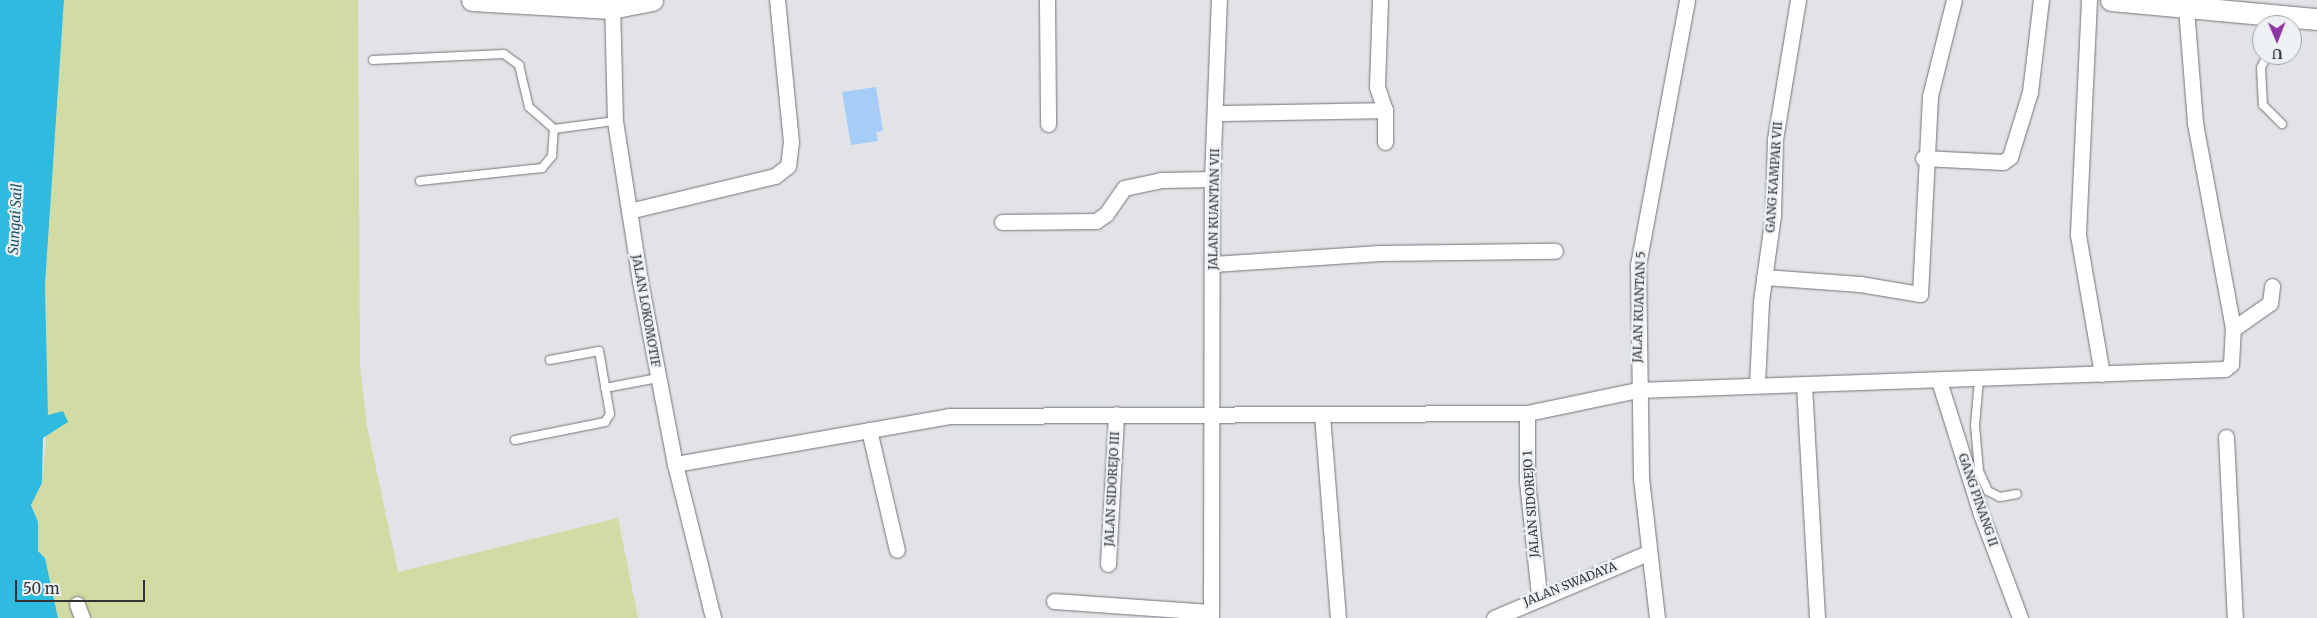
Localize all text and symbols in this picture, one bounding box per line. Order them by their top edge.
north arrow [2252,15,2302,65]
text: U [2272,45,2283,63]
street label: GANG KAMPAR VII [1763,121,1785,233]
street label: JALAN KUANTAN VII [1206,148,1222,270]
water label: Sungai Sail [5,183,25,255]
street label: JALAN KUANTAN 5 [1630,251,1648,363]
street label: JALAN LOKOMOTIF [629,254,663,368]
street label: JALAN SIDOREJO III [1102,431,1122,547]
street label: JALAN SIDOREJO 1 [1520,450,1542,558]
street label: GANG PINANG II [1955,452,2001,548]
street label: JALAN SWADAYA [1521,559,1619,609]
scale bar [18,570,148,602]
text: 50 m [23,579,60,598]

